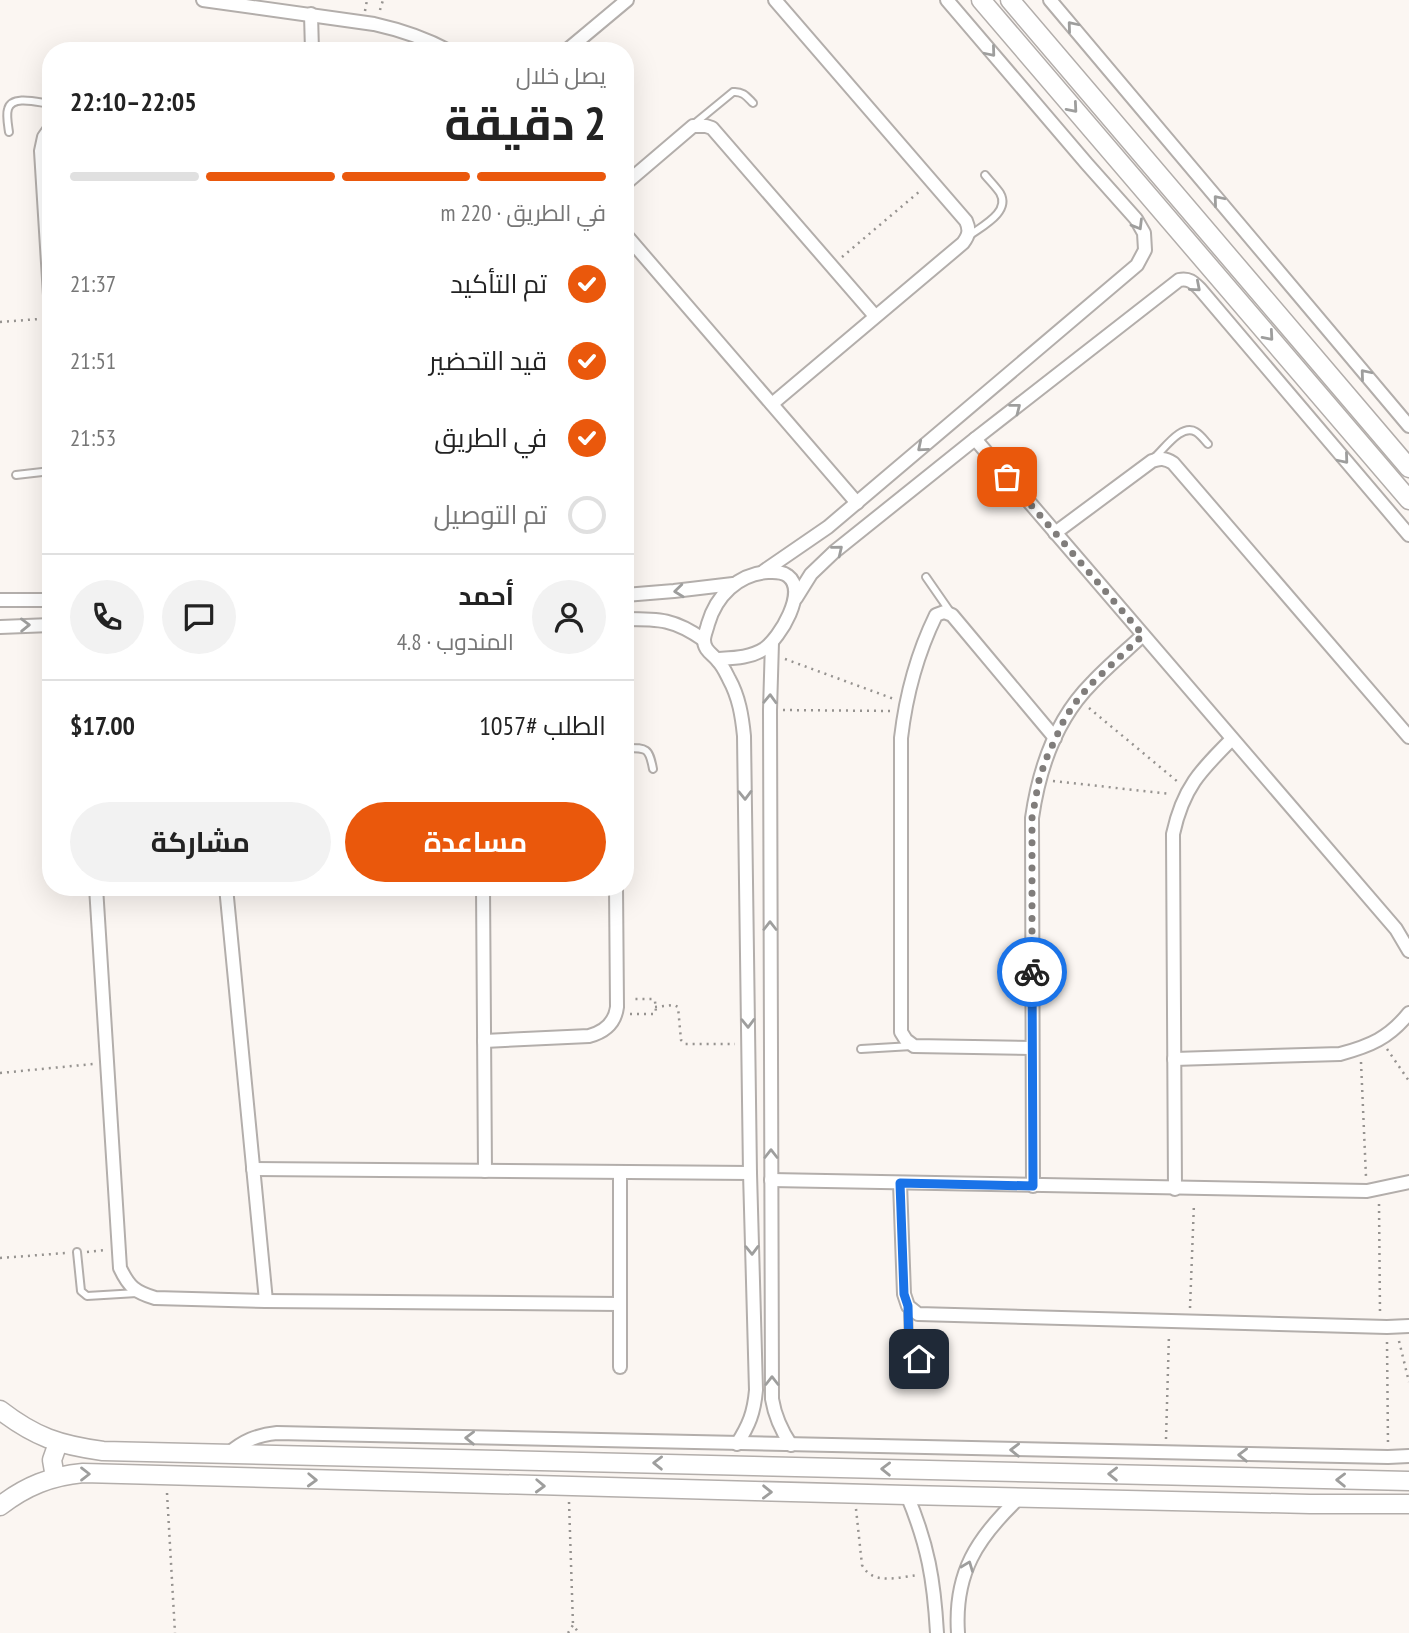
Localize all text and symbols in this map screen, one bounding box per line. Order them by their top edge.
one-way arrow [1068,21,1080,34]
one-way arrow [983,44,995,57]
text: يصل خلال [516,61,606,90]
text: 22:05–22:10 [70,85,197,118]
text: 2 دقيقة [445,93,606,153]
one-way arrow [1065,99,1077,112]
one-way arrow [1214,195,1226,208]
text: في الطريق · 220 m [441,198,606,227]
one-way arrow [1130,218,1143,231]
icon: check [568,265,606,303]
text: تم التأكيد [450,267,547,300]
text: 21:37 [70,269,116,298]
one-way arrow [1188,279,1201,291]
one-way arrow [1261,328,1273,341]
icon: check [568,342,606,380]
text: قيد التحضير [429,344,547,377]
text: 21:51 [70,346,116,375]
one-way arrow [1361,369,1373,382]
one-way arrow [1008,403,1020,416]
icon: check [568,419,606,457]
text: في الطريق [434,421,547,454]
text: 21:53 [70,423,116,452]
one-way arrow [918,439,931,451]
pin [977,447,1037,507]
one-way arrow [1336,451,1349,464]
icon: bag [988,458,1026,496]
text: تم التوصيل [433,498,547,531]
one-way arrow [830,545,842,558]
text: أحمد [458,579,514,612]
button: phone [70,580,144,654]
button: chat [162,580,236,654]
button: person [532,580,606,654]
one-way arrow [673,583,685,598]
one-way arrow [21,617,31,633]
text: المندوب · 4.8 [397,627,514,656]
one-way arrow [763,693,778,704]
text: $17.00 [70,709,135,742]
text: الطلب #1057 [479,709,606,742]
one-way arrow [737,790,753,801]
button: مشاركة [70,802,331,882]
button: مساعدة [345,802,606,882]
one-way arrow [762,921,778,931]
courier [997,937,1067,1007]
icon: bike [1013,953,1051,991]
one-way arrow [740,1018,756,1028]
one-way arrow [763,1148,778,1159]
one-way arrow [744,1245,760,1256]
pin [889,1329,949,1389]
icon: home [900,1340,938,1378]
one-way arrow [764,1376,780,1386]
one-way arrow [464,1430,475,1445]
one-way arrow [1010,1442,1020,1458]
one-way arrow [1237,1447,1248,1462]
one-way arrow [653,1455,663,1471]
one-way arrow [880,1461,891,1476]
one-way arrow [80,1466,91,1482]
one-way arrow [1108,1467,1119,1482]
one-way arrow [307,1472,318,1487]
one-way arrow [1335,1473,1346,1488]
one-way arrow [535,1478,545,1494]
one-way arrow [762,1484,773,1499]
one-way arrow [959,1561,973,1573]

